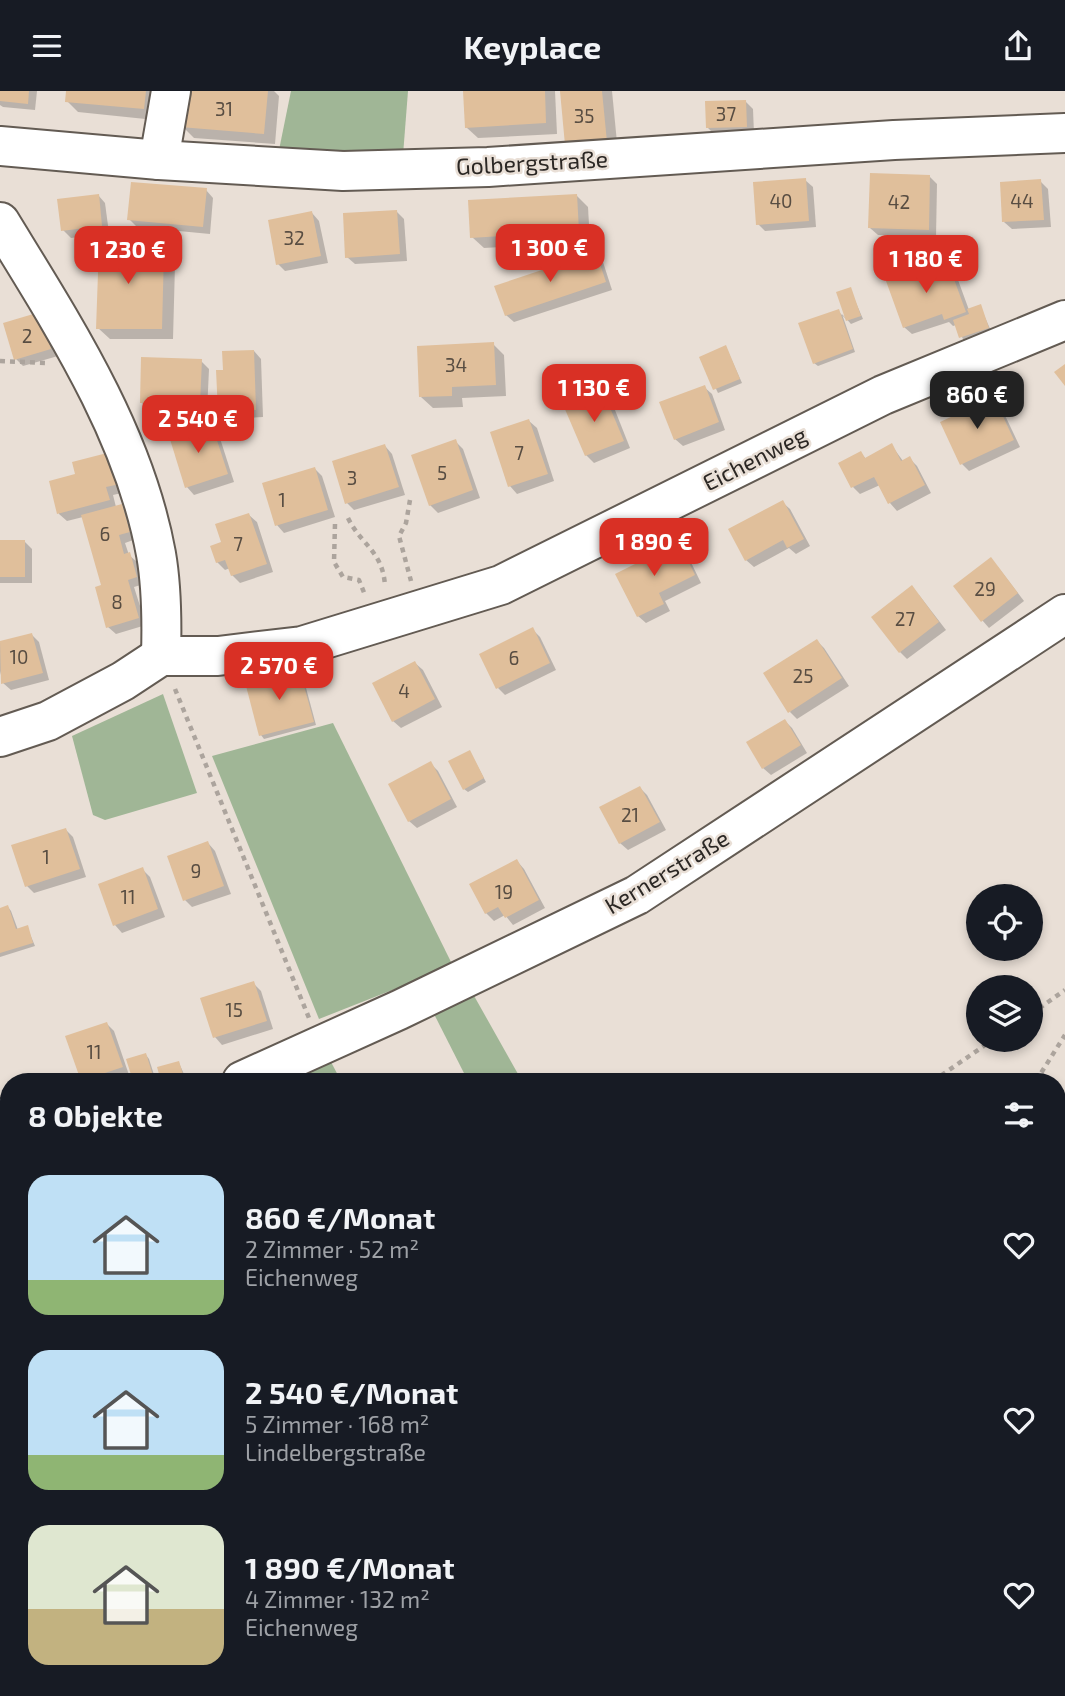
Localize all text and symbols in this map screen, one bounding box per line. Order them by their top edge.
icon: menu [28,27,66,65]
text: Keyplace [464,27,601,65]
icon: share [999,27,1037,65]
house number: 31 [215,97,233,120]
house number: 37 [716,102,736,125]
house number: 35 [574,104,594,127]
street label: Golbergstraße [455,144,609,180]
house number: 40 [769,189,793,212]
house number: 44 [1010,189,1034,212]
house number: 42 [888,190,910,213]
pin: 1 300 € [485,225,615,284]
house number: 32 [283,226,305,249]
pin: 1 230 € [63,227,193,286]
text: 1 300 € [512,233,588,261]
text: 1 230 € [90,235,166,263]
pin: 1 180 € [861,235,991,295]
text: 1 180 € [889,244,963,272]
house number: 2 [22,324,32,347]
house number: 34 [445,353,467,376]
pin: 1 130 € [529,365,659,424]
pin: 860 € [928,371,1026,431]
text: 1 130 € [558,373,630,401]
text: 860 € [946,380,1008,408]
pin: 2 540 € [133,395,263,455]
text: 2 540 € [158,404,238,432]
street label: Eichenweg [698,420,811,496]
house number: 7 [514,441,524,464]
house number: 5 [437,461,447,484]
house number: 3 [347,466,357,489]
house number: 1 [278,488,286,511]
pin: 1 890 € [589,519,719,578]
house number: 6 [100,522,110,545]
text: 1 890 € [615,527,693,555]
house number: 7 [233,532,243,555]
house number: 29 [974,577,996,600]
house number: 8 [111,590,123,613]
house number: 27 [895,607,915,630]
pin: 2 570 € [214,643,344,702]
house number: 10 [9,645,29,668]
house number: 6 [509,646,519,669]
text: 2 570 € [240,651,318,679]
house number: 25 [793,664,813,687]
house number: 4 [398,679,410,702]
house number: 21 [621,803,639,826]
street label: Kernerstraße [599,823,734,919]
house number: 1 [42,845,50,868]
house number: 9 [191,859,201,882]
house number: 19 [495,880,513,903]
map controls [966,884,1043,1052]
button: locate [966,884,1043,961]
house number: 11 [120,885,136,908]
button: layers [966,975,1043,1052]
house number: 15 [225,998,243,1021]
house number: 11 [86,1040,102,1063]
icon: filters [1000,1096,1038,1134]
text: 8 Objekte [28,1097,163,1133]
text: 860 €/Monat [245,1199,435,1235]
icon: home [84,1203,168,1287]
icon: heart [1000,1226,1038,1264]
text: 2 Zimmer · 52 m² [245,1235,419,1263]
text: Eichenweg [245,1263,358,1291]
text: 2 540 €/Monat [245,1374,458,1410]
icon: home [84,1378,168,1462]
icon: heart [1000,1401,1038,1439]
text: 5 Zimmer · 168 m² [245,1410,429,1438]
text: Lindelbergstraße [245,1438,426,1466]
text: 1 890 €/Monat [245,1549,455,1585]
icon: home [84,1553,168,1637]
icon: heart [1000,1576,1038,1614]
text: 4 Zimmer · 132 m² [245,1585,430,1613]
text: Eichenweg [245,1613,358,1641]

